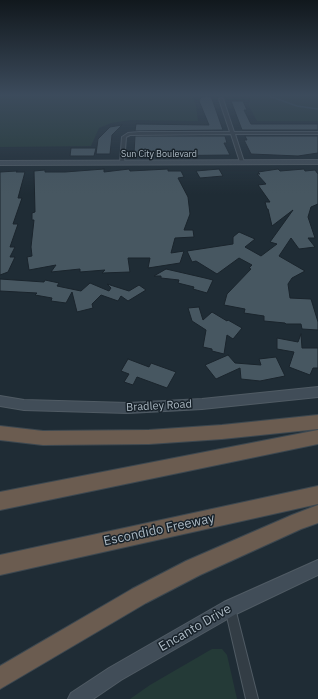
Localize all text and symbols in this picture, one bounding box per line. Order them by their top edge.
street label: Sun City Boulevard [121,149,197,159]
street label: Bradley Road [126,398,192,414]
street label: Escondido Freeway [102,511,216,549]
street label: Encanto Drive [156,601,234,655]

